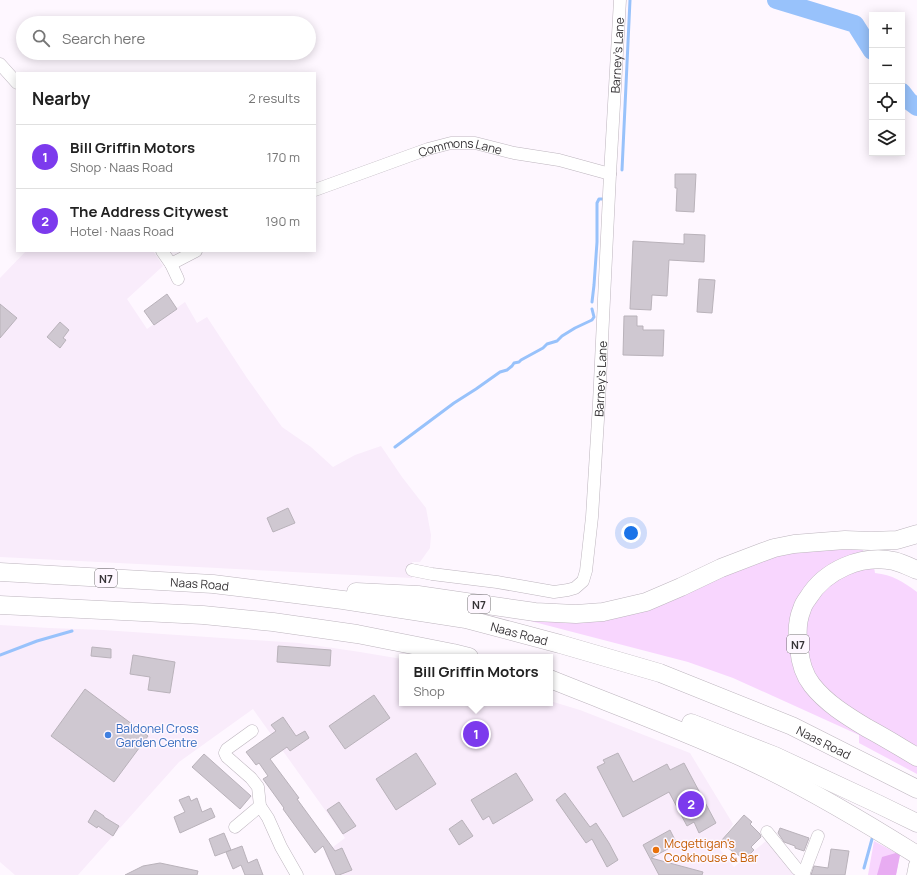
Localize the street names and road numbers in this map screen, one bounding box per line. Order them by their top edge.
street label: Barney's Lane [606,17,627,94]
street label: Commons Lane [416,134,504,160]
street label: Barney's Lane [590,340,610,417]
road number: N7 [95,569,117,587]
street label: Naas Road [170,573,230,594]
road number: N7 [468,595,490,613]
street label: Naas Road [489,617,550,649]
road number: N7 [787,635,809,653]
street label: Naas Road [794,721,854,763]

